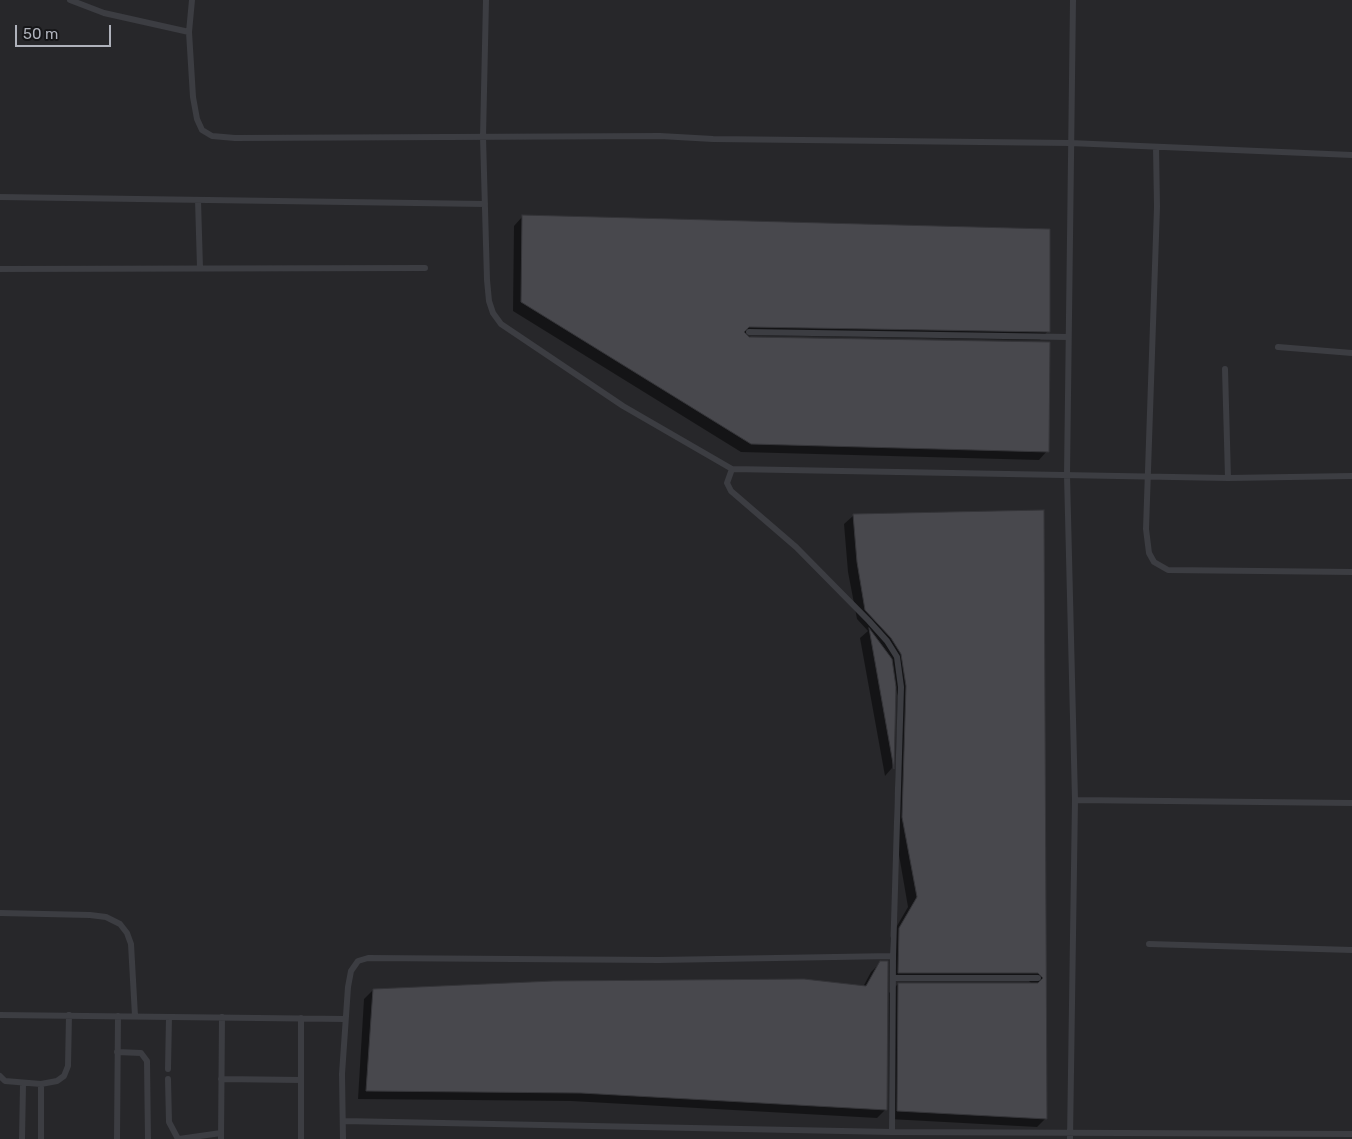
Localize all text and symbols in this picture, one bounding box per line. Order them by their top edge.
scale bar [18,15,114,47]
text: 50 m [23,25,58,43]

